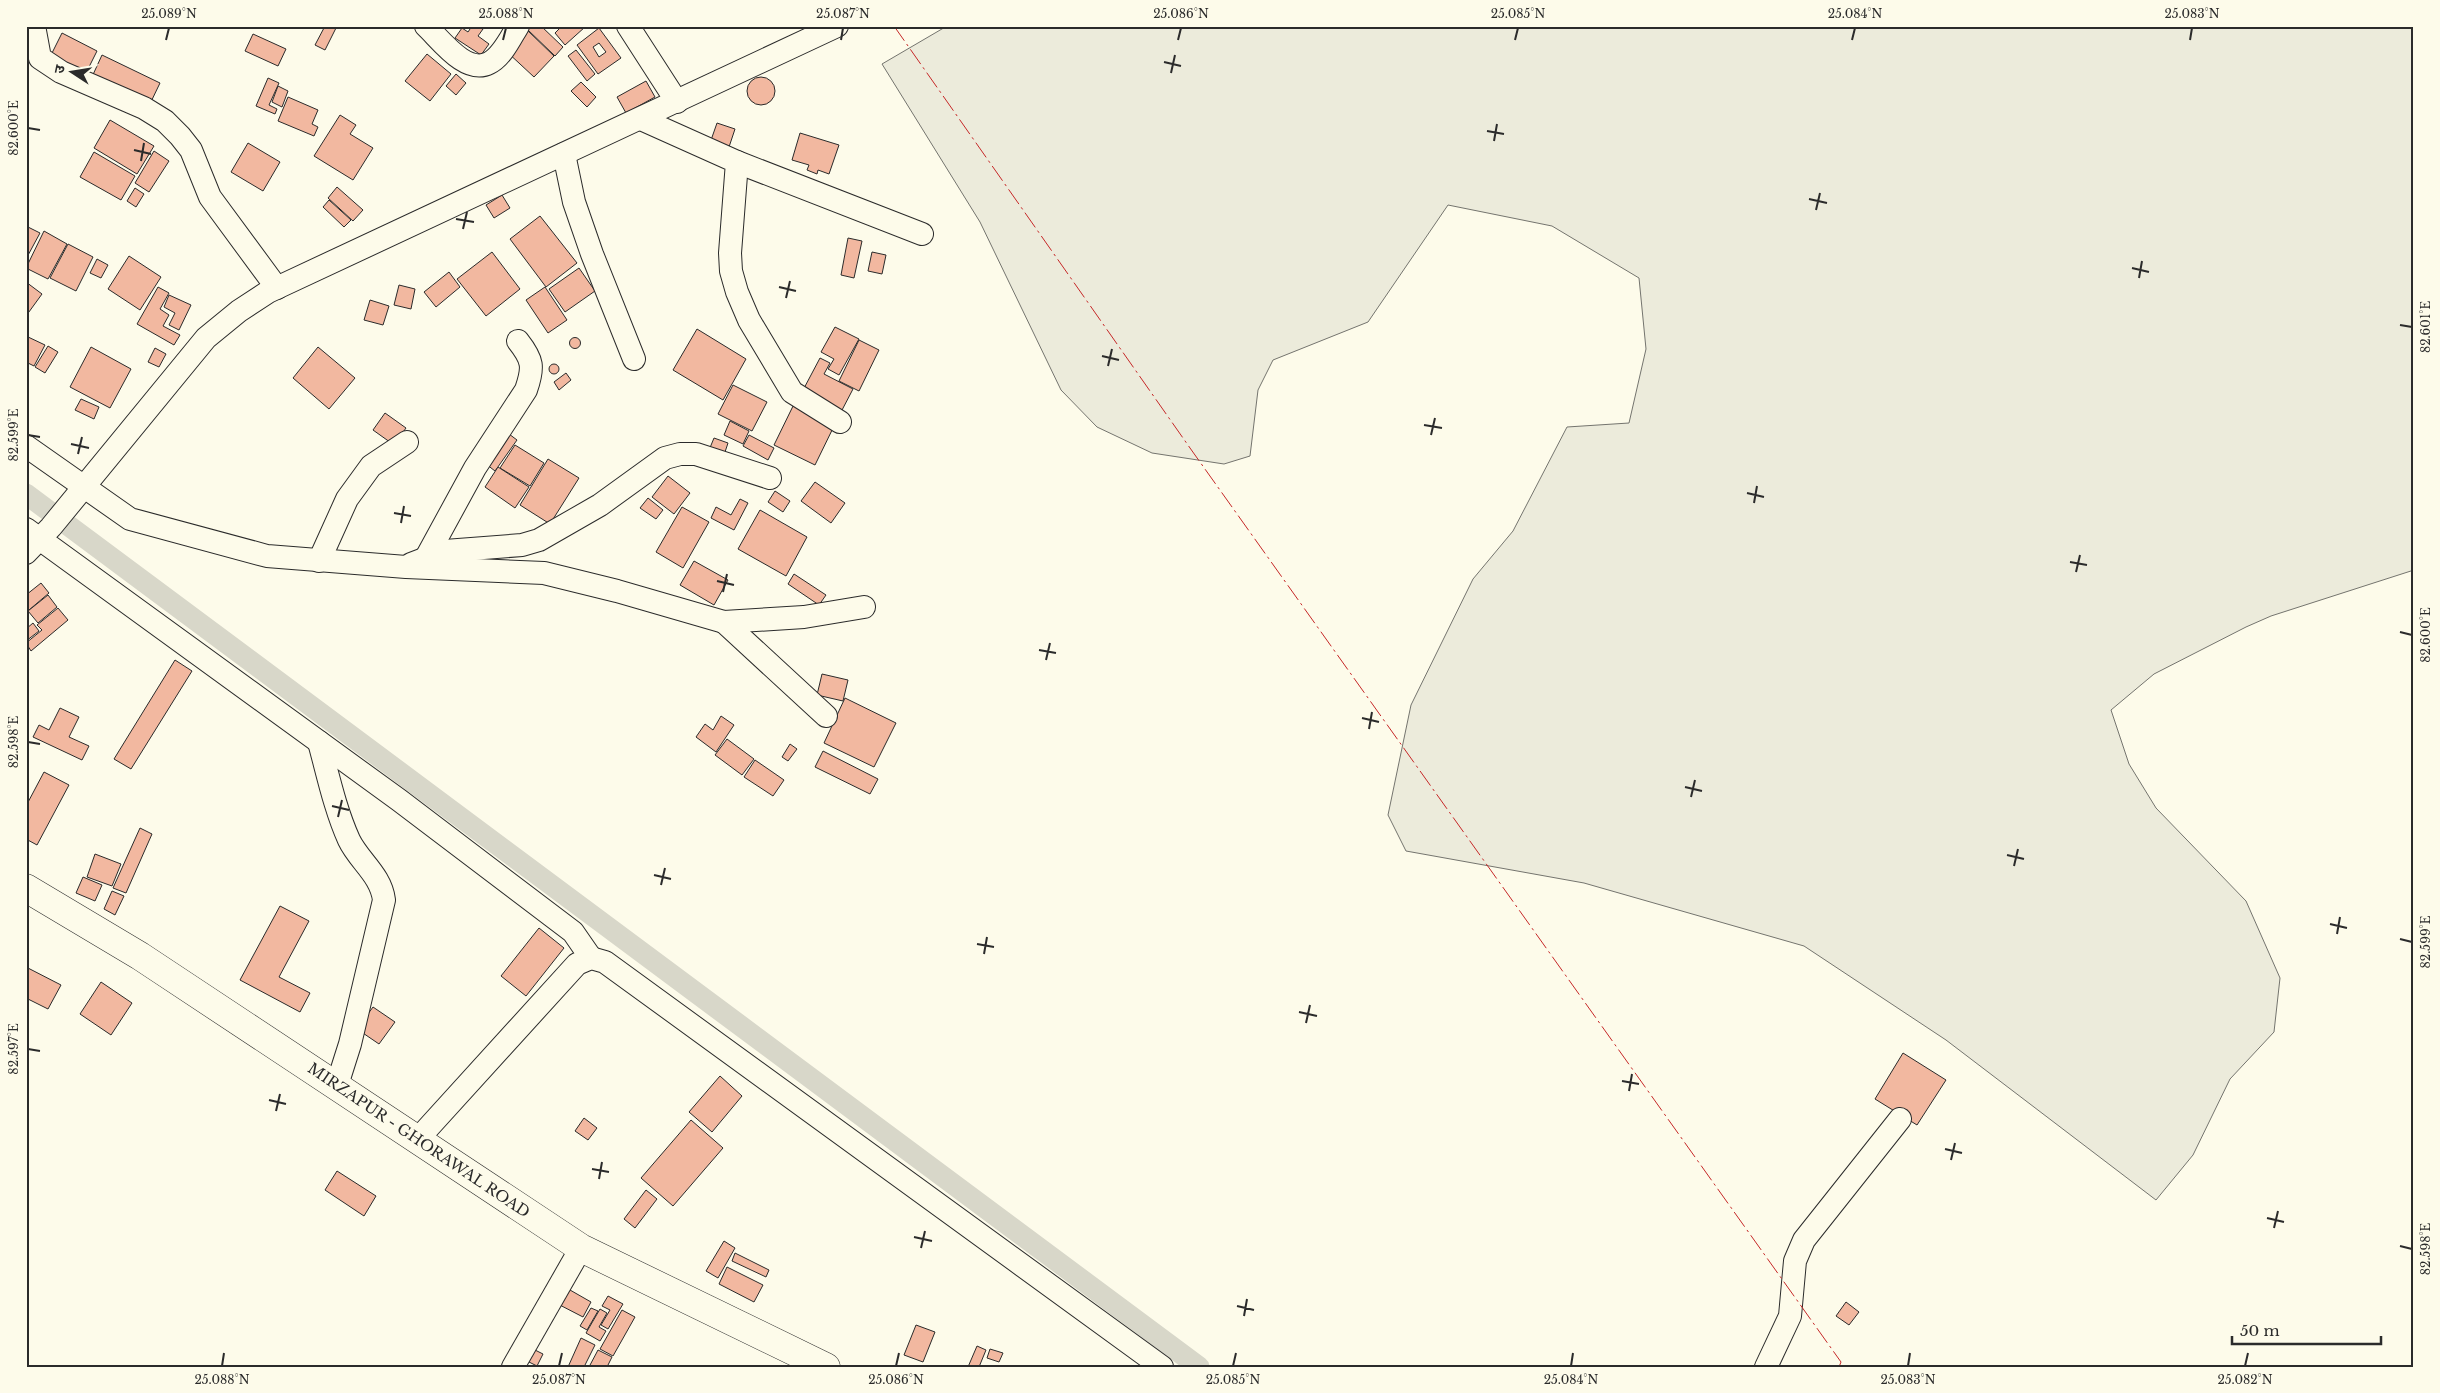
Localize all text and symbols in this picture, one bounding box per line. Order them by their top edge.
text: 25.089°N [141,6,197,21]
text: 25.088°N [478,6,534,21]
text: 25.087°N [816,6,870,21]
text: 25.086°N [1153,6,1209,21]
text: 25.085°N [1491,6,1545,21]
text: 25.084°N [1828,6,1883,21]
text: 25.083°N [2164,6,2220,21]
north arrow [48,48,98,98]
text: उ [50,63,69,75]
text: 82.600°E [6,100,21,156]
text: 82.601°E [2418,301,2433,353]
text: 82.599°E [6,408,21,461]
text: 82.600°E [2418,607,2433,663]
text: 82.598°E [6,715,21,768]
text: 82.599°E [2418,915,2433,968]
text: 82.597°E [6,1023,21,1075]
street label: MIRZAPUR - GHORAWAL ROAD [304,1058,534,1222]
text: 82.598°E [2418,1222,2433,1275]
scale bar [2232,1313,2381,1345]
text: 50 m [2240,1321,2280,1340]
text: 25.088°N [194,1372,250,1387]
text: 25.087°N [532,1372,586,1387]
text: 25.086°N [868,1372,924,1387]
text: 25.085°N [1206,1372,1260,1387]
text: 25.084°N [1544,1372,1599,1387]
text: 25.083°N [1880,1372,1936,1387]
text: 25.082°N [2217,1372,2273,1387]

